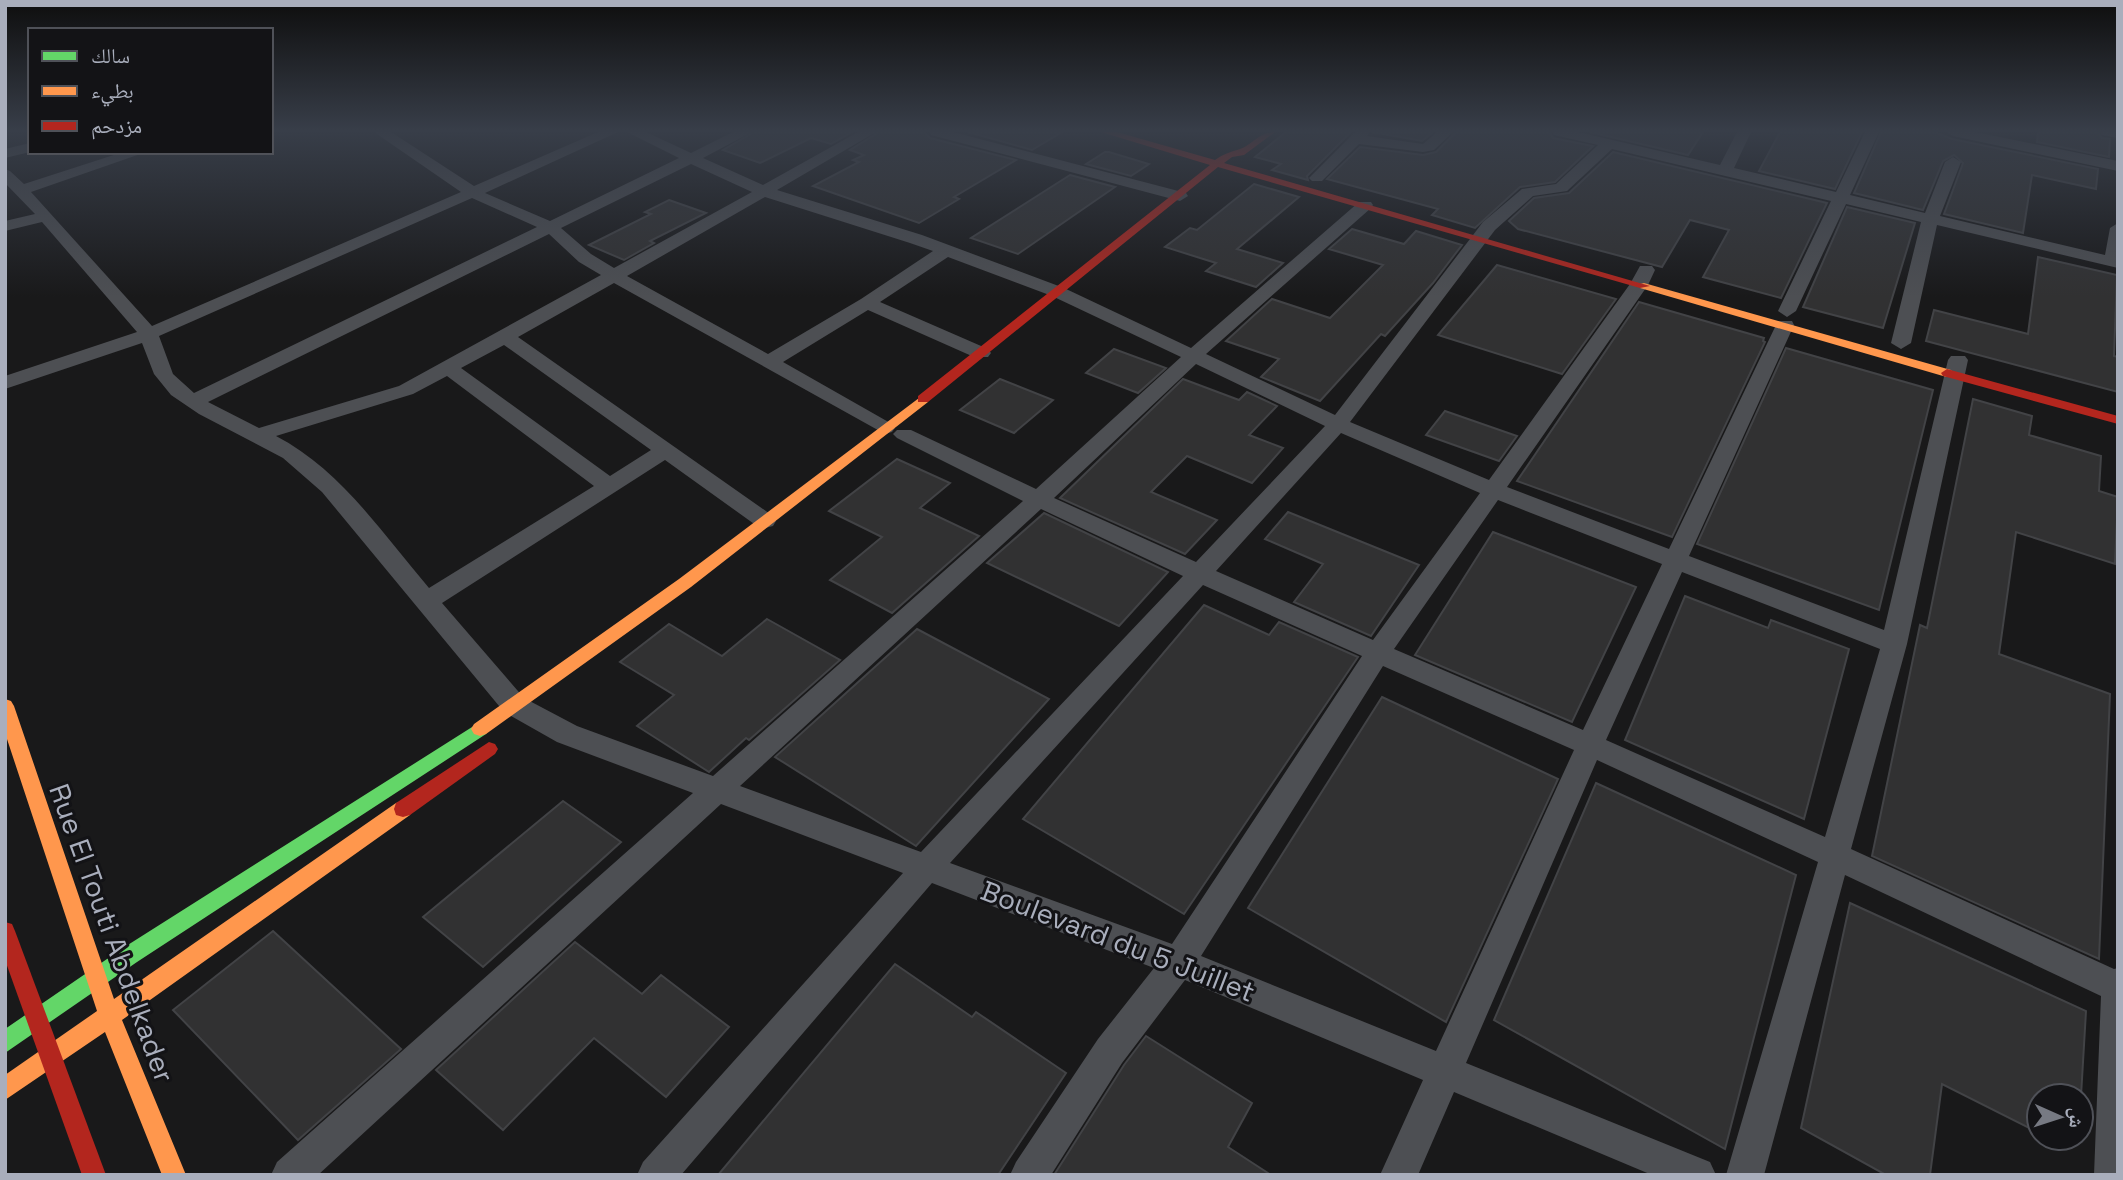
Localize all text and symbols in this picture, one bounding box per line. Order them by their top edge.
legend [28,28,273,154]
text: سالك [91,42,130,69]
text: بطيء [91,77,134,107]
text: مزدحم [91,112,142,140]
street label: Rue El Touti Abdelkader [41,779,183,1087]
street label: Boulevard du 5 Juillet [976,872,1260,1010]
north arrow [2025,1082,2095,1152]
text: ش [2063,1107,2089,1129]

